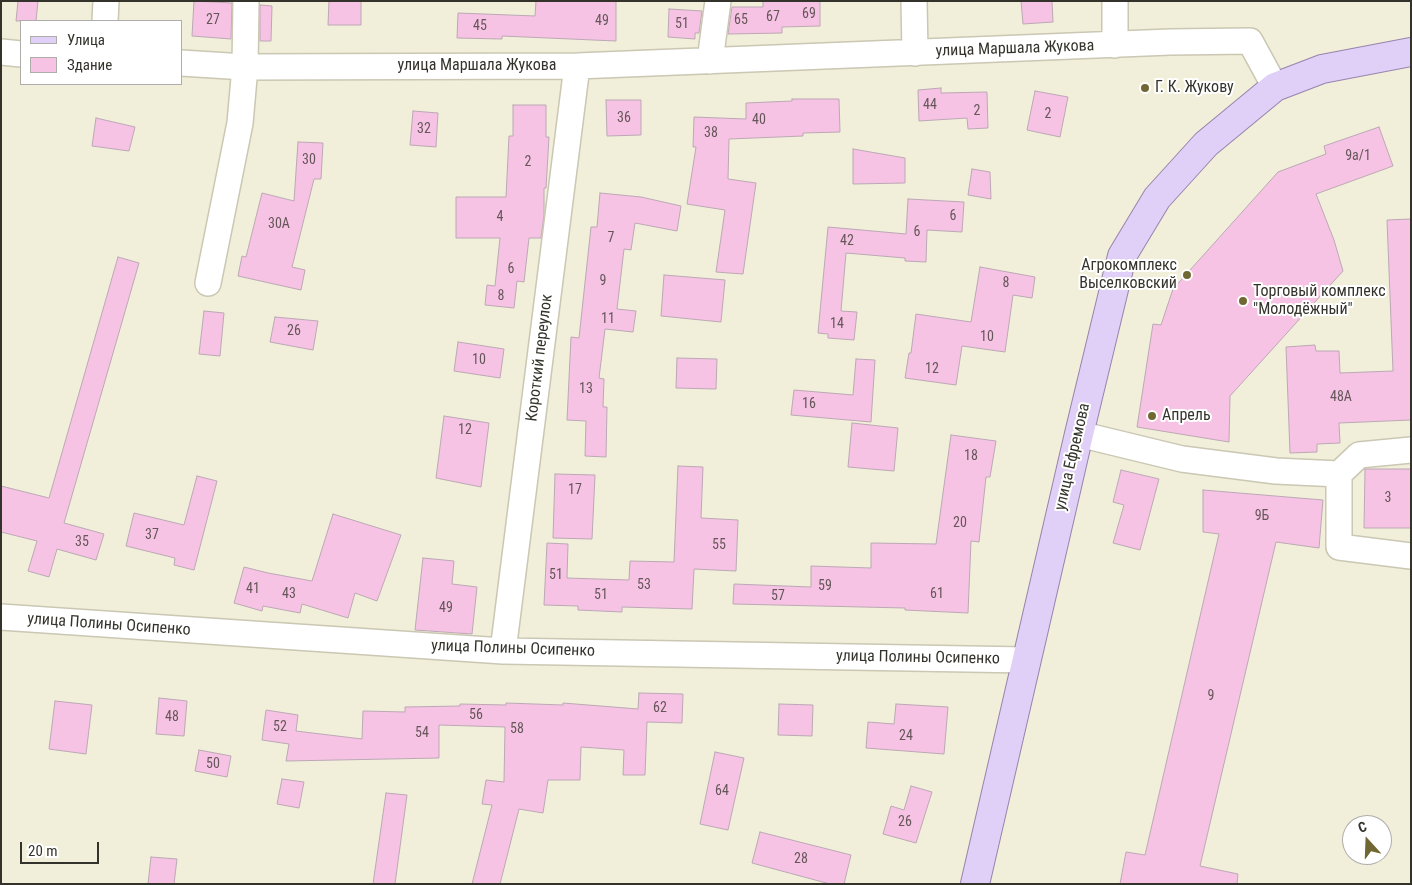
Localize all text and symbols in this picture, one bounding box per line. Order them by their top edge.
house number: 69 [802,6,816,22]
house number: 67 [766,9,780,25]
house number: 27 [206,12,220,28]
house number: 65 [734,12,748,28]
house number: 49 [595,13,609,29]
house number: 51 [675,16,689,32]
house number: 45 [473,18,487,34]
legend [20,20,182,85]
text: Улица [67,31,105,49]
street label: улица Маршала Жукова [935,37,1095,61]
text: Здание [67,56,112,74]
street label: улица Маршала Жукова [398,56,556,76]
place label: Г. К. Жукову [1155,78,1234,98]
marker: Г. К. Жукову [1139,82,1151,94]
house number: 44 [923,97,937,113]
house number: 2 [974,103,980,119]
house number: 2 [1045,106,1051,122]
house number: 36 [617,110,631,126]
house number: 40 [752,112,766,128]
house number: 32 [417,121,431,137]
house number: 38 [704,125,718,141]
house number: 9a/1 [1345,148,1371,164]
house number: 30 [302,152,316,168]
house number: 2 [525,154,531,170]
house number: 6 [950,208,956,224]
house number: 4 [497,209,503,225]
house number: 30А [268,216,290,232]
house number: 6 [914,224,920,240]
house number: 7 [608,230,614,246]
house number: 42 [840,233,854,249]
place label: Агрокомплекс Выселковский [1079,256,1177,294]
house number: 6 [508,261,514,277]
marker: Агрокомплекс Выселковский [1181,269,1193,281]
house number: 9 [600,273,606,289]
house number: 8 [1003,275,1009,291]
place label: Торговый комплекс "Молодёжный" [1253,282,1386,320]
house number: 8 [498,288,504,304]
street label: Короткий переулок [523,293,557,423]
marker: Торговый комплекс "Молодёжный" [1237,295,1249,307]
house number: 11 [601,311,615,327]
house number: 14 [830,316,844,332]
house number: 26 [287,323,301,339]
house number: 10 [980,329,994,345]
house number: 10 [472,352,486,368]
house number: 12 [925,361,939,377]
house number: 13 [579,381,593,397]
house number: 48А [1330,389,1352,405]
house number: 16 [802,396,816,412]
street label: улица Ефремова [1051,401,1095,513]
place label: Апрель [1162,406,1211,426]
marker: Апрель [1146,410,1158,422]
house number: 12 [458,422,472,438]
house number: 18 [964,448,978,464]
house number: 17 [568,482,582,498]
house number: 3 [1385,490,1391,506]
house number: 9Б [1255,508,1269,524]
house number: 20 [953,515,967,531]
house number: 37 [145,527,159,543]
house number: 35 [75,534,89,550]
house number: 55 [712,537,726,553]
house number: 51 [549,567,563,583]
house number: 53 [637,577,651,593]
house number: 59 [818,578,832,594]
house number: 41 [246,581,260,597]
house number: 43 [282,586,296,602]
house number: 61 [930,586,944,602]
house number: 51 [594,587,608,603]
house number: 57 [771,588,785,604]
house number: 49 [439,600,453,616]
street label: улица Полины Осипенко [27,610,191,640]
street label: улица Полины Осипенко [431,637,595,661]
street label: улица Полины Осипенко [836,647,1000,669]
house number: 9 [1208,688,1214,704]
house number: 62 [653,700,667,716]
house number: 56 [469,707,483,723]
house number: 48 [165,709,179,725]
house number: 52 [273,719,287,735]
house number: 58 [510,721,524,737]
house number: 54 [415,725,429,741]
house number: 24 [899,728,913,744]
house number: 50 [206,756,220,772]
house number: 64 [715,783,729,799]
house number: 26 [898,814,912,830]
north arrow [1342,815,1392,865]
text: С [1356,818,1369,836]
scale bar [22,832,101,864]
text: 20 m [28,842,58,860]
house number: 28 [794,851,808,867]

